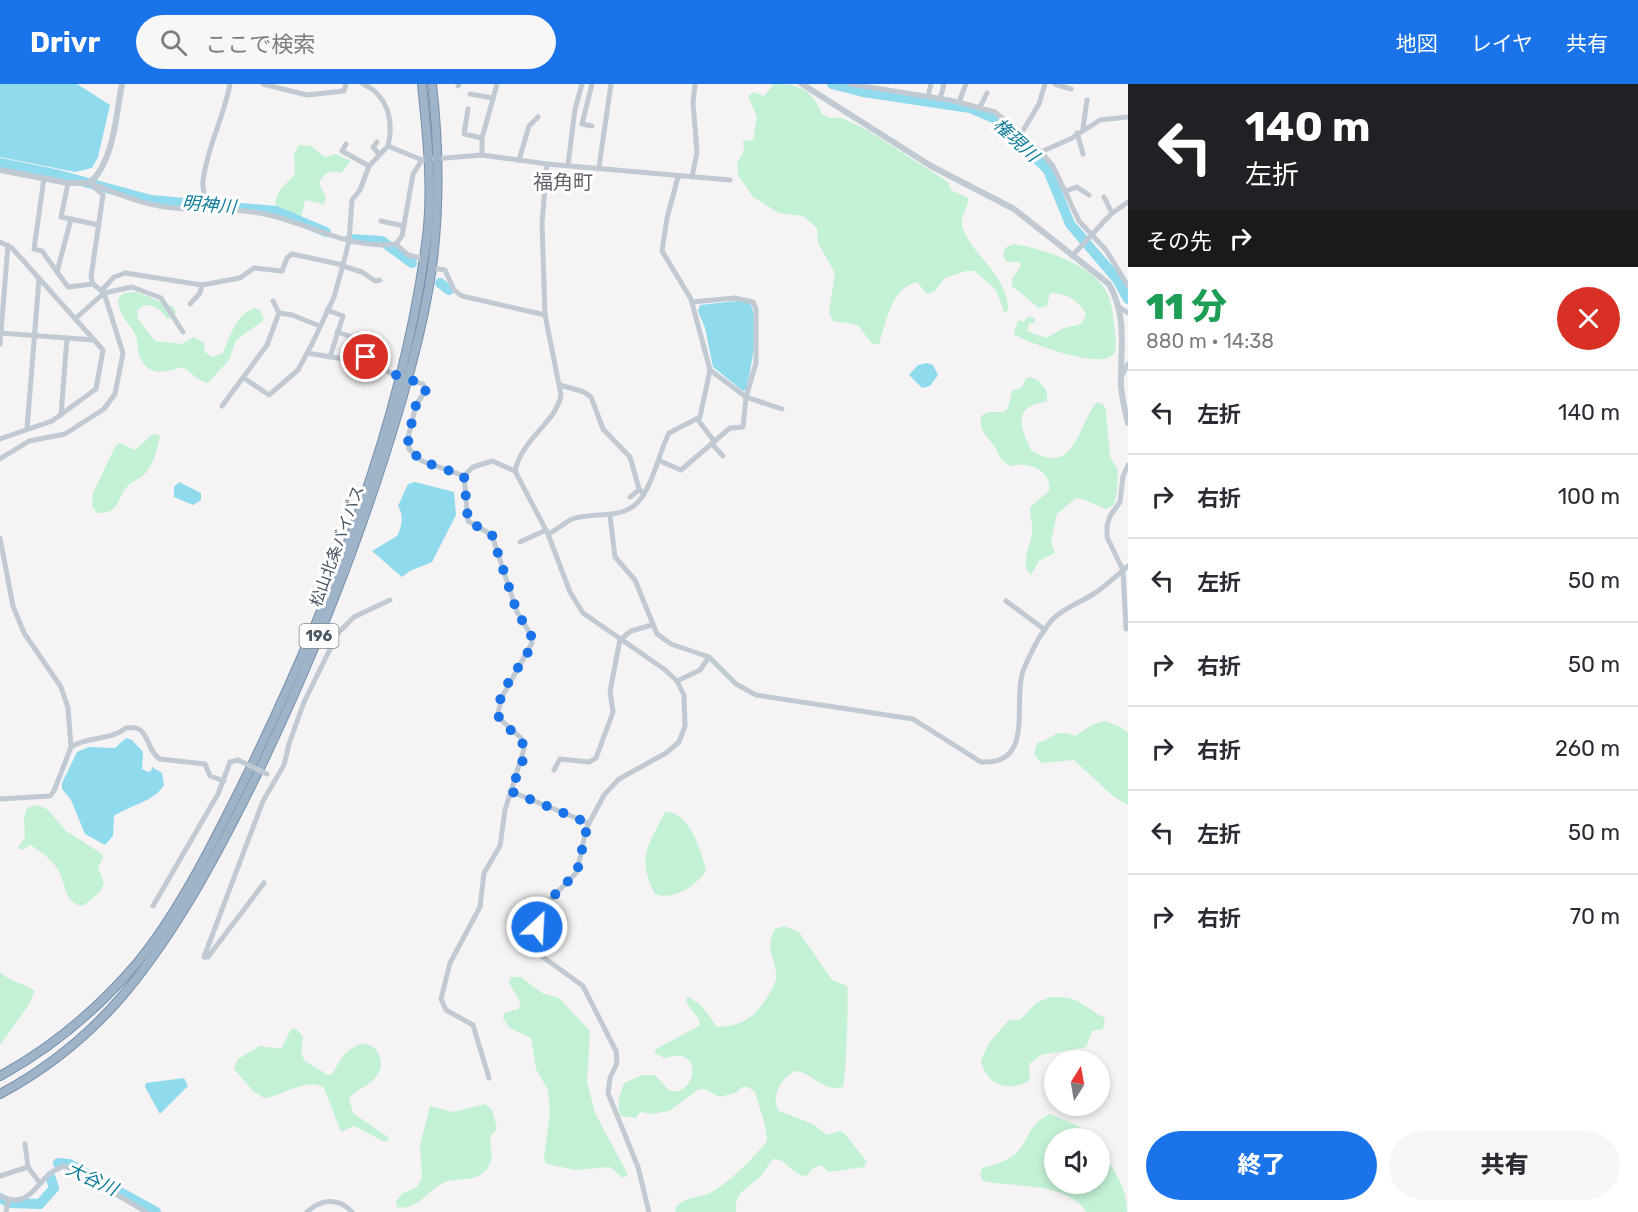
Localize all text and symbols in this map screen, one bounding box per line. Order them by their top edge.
search box [136,15,556,69]
text: Drivr [30,26,100,59]
icon: search [157,26,190,59]
text: ここで検索 [205,31,315,58]
text: 地図 [1396,31,1438,56]
text: レイヤ [1471,31,1533,56]
text: 共有 [1566,31,1608,56]
text: 140 m [1245,102,1371,152]
icon: left [1146,108,1224,186]
water label: 権現川 [989,114,1045,168]
text: 左折 [1245,159,1299,191]
district label: 福角町 [533,170,593,194]
water label: 明神川 [181,192,239,218]
icon: right [1224,222,1257,255]
text: その先 [1146,228,1212,255]
text: 11 分 [1146,285,1227,328]
button: close [1557,287,1620,350]
text: 880 m · 14:38 [1146,329,1274,353]
pin [340,331,391,382]
icon: arrive [349,340,382,373]
icon: left [1146,396,1179,429]
text: 140 m [1558,399,1620,426]
text: 左折 [1197,401,1241,428]
icon: right [1146,480,1179,513]
street label: 松山北条バイパス [306,483,368,609]
text: 100 m [1558,483,1620,510]
text: 右折 [1197,485,1241,512]
icon: left [1146,564,1179,597]
text: 50 m [1568,567,1620,594]
text: 左折 [1197,569,1241,596]
road number: 196 [300,624,338,648]
icon: right [1146,648,1179,681]
text: 50 m [1568,651,1620,678]
text: 右折 [1197,653,1241,680]
icon: right [1146,732,1179,765]
text: 260 m [1555,735,1620,762]
text: 右折 [1197,737,1241,764]
icon: left [1146,816,1179,849]
text: 50 m [1568,819,1620,846]
text: 左折 [1197,821,1241,848]
position arrow [505,895,569,959]
icon: right [1146,900,1179,933]
text: 70 m [1570,903,1620,930]
text: 右折 [1197,905,1241,932]
north arrow [1044,1050,1110,1116]
map controls [1044,1050,1110,1194]
button: sound [1044,1128,1110,1194]
button: 終了 [1146,1131,1377,1200]
button: 共有 [1389,1131,1620,1200]
water label: 大谷川 [63,1158,123,1201]

